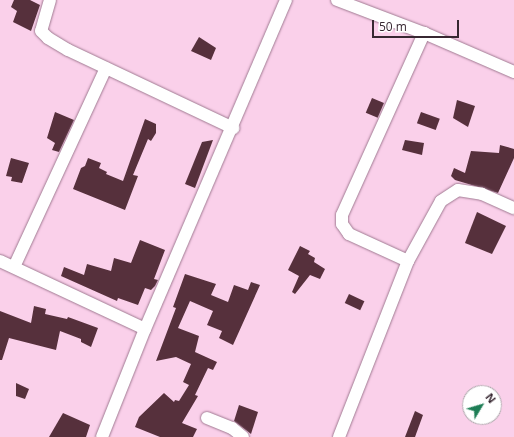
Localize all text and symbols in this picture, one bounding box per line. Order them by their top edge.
scale bar [374,12,461,38]
text: 50 m [379,18,407,35]
north arrow [462,385,502,425]
text: N [482,390,500,406]

